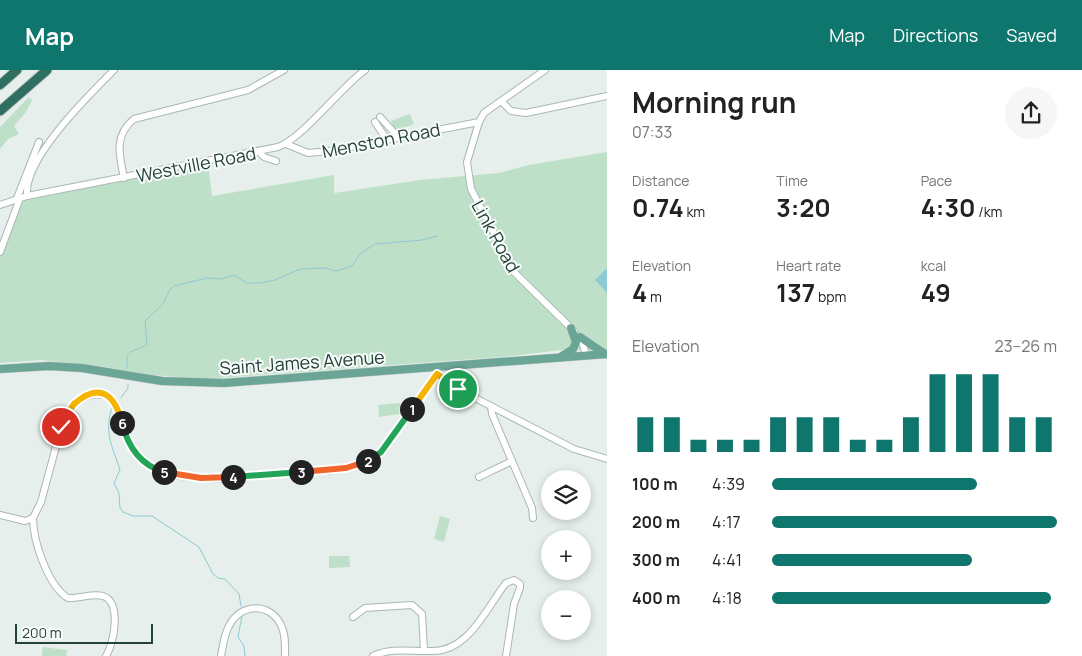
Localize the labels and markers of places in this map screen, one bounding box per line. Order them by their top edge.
pin [437,368,479,410]
pin: 1 [400,396,424,422]
pin [40,406,82,448]
pin: 6 [110,410,134,436]
pin: 2 [356,448,380,474]
pin: 5 [152,460,176,484]
pin: 3 [288,460,314,484]
pin: 4 [220,464,246,490]

